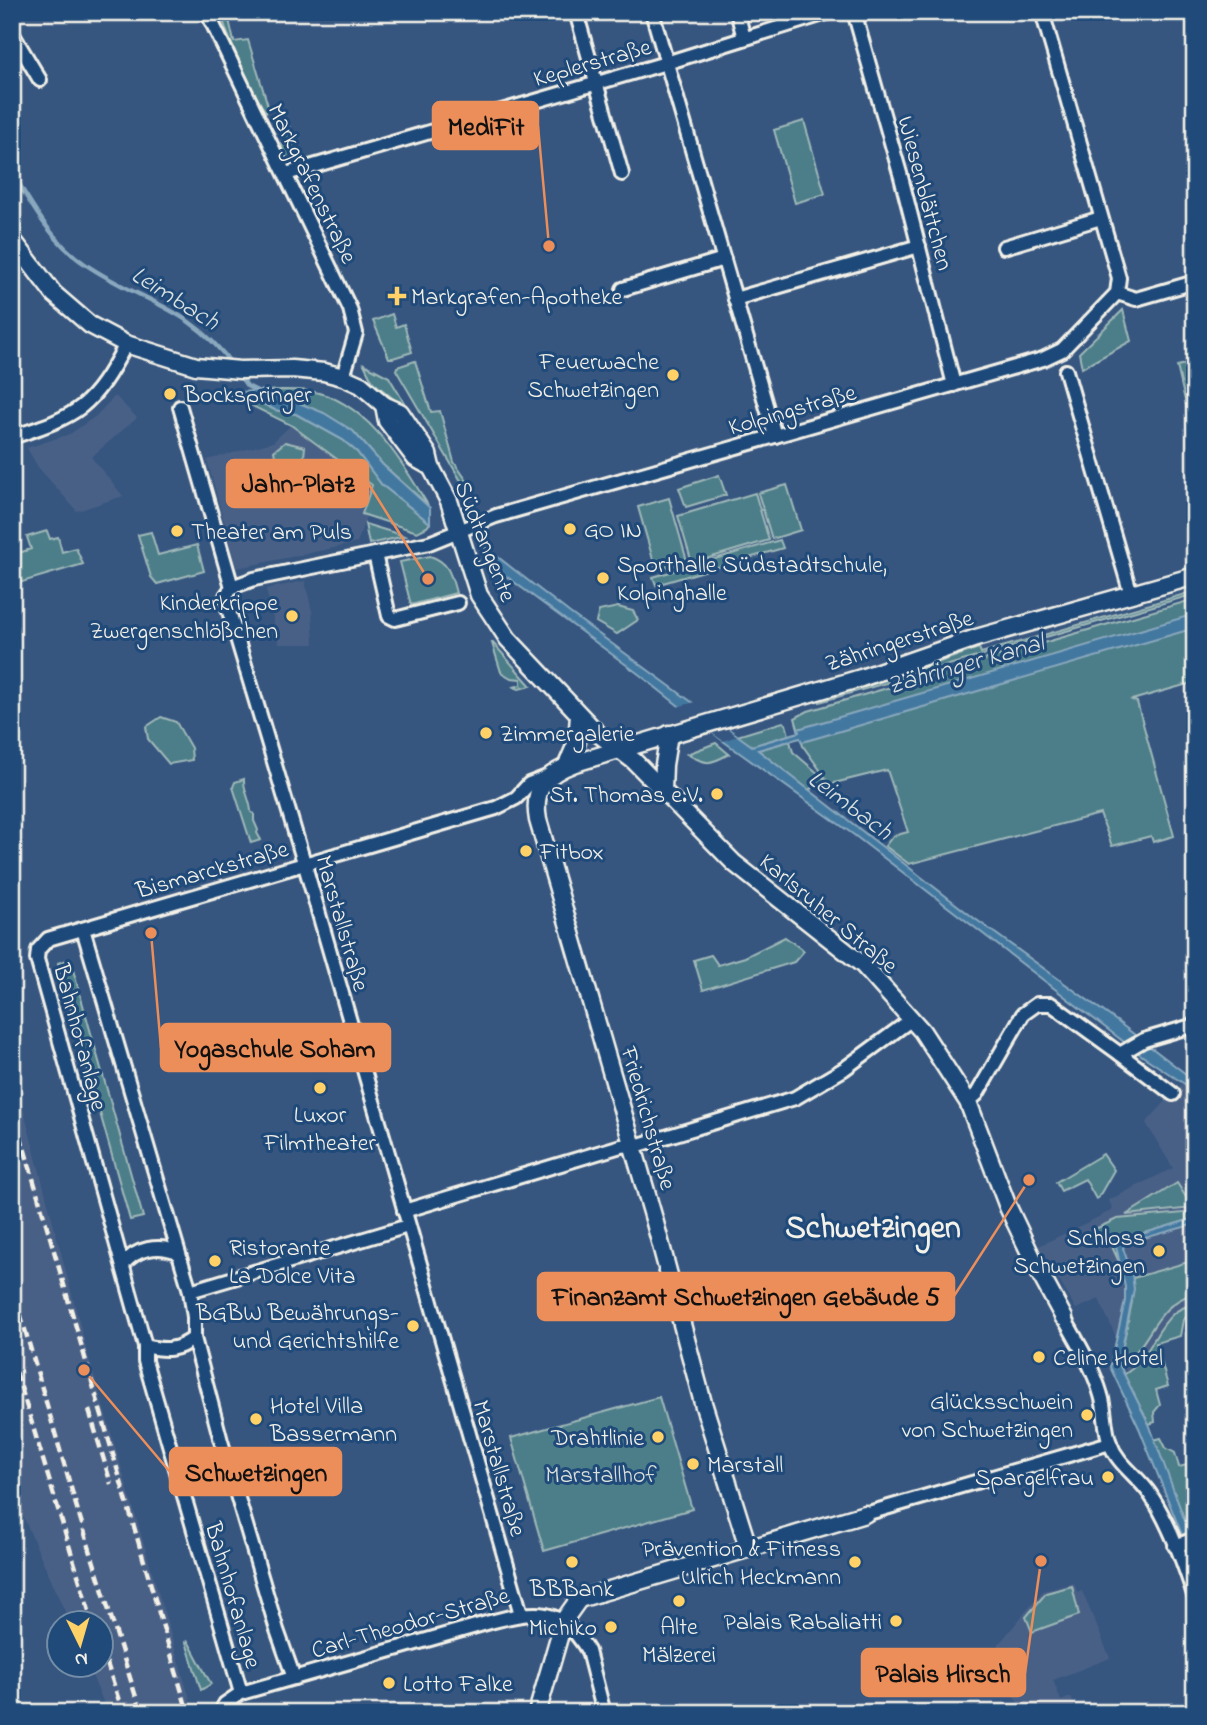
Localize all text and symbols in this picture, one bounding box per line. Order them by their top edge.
street label: Keplerstraße [530,31,656,98]
street label: Markgrafenstraße [257,98,365,270]
callout: MediFit [433,102,538,149]
text: MediFit [448,110,525,148]
street label: Wiesenblättchen [886,113,961,275]
water label: Leimbach [123,258,226,342]
place label: Markgrafen-Apotheke [411,281,622,316]
marker: Markgrafen-Apotheke [389,288,405,304]
place label: Feuerwache Schwetzingen [527,346,659,409]
marker: Feuerwache Schwetzingen [665,367,681,383]
street label: Kolpingstraße [725,376,861,446]
place label: Bockspringer [183,379,312,414]
marker: Bockspringer [162,386,178,402]
callout: Jahn-Platz [227,460,368,507]
text: Jahn-Platz [241,467,356,505]
street label: Südtangente [444,476,524,608]
place label: GO IN [584,514,642,549]
place label: Theater am Puls [191,516,352,551]
marker: GO IN [562,521,578,537]
marker: Theater am Puls [169,523,185,539]
place label: Sporthalle Südstadtschule, Kolpinghalle [617,549,887,612]
marker: Sporthalle Südstadtschule, Kolpinghalle [595,570,611,586]
place label: Kinderkrippe Zwergenschlößchen [90,587,278,650]
street label: Zähringerstraße [821,602,979,683]
marker: Kinderkrippe Zwergenschlößchen [284,608,300,624]
water label: Zähringer Kanal [883,625,1051,706]
place label: Zimmergalerie [500,718,635,753]
marker: Zimmergalerie [478,725,494,741]
water label: Leimbach [799,762,900,851]
place label: St. Thomas e.V. [549,779,703,814]
marker: St. Thomas e.V. [709,786,725,802]
street label: Bismarckstraße [132,833,293,910]
place label: Fitbox [539,836,604,871]
marker: Fitbox [518,843,534,859]
street label: Karlsruher Straße [750,846,905,984]
street label: Marstallstraße [304,851,377,996]
street label: Bahnhofanlage [42,959,115,1115]
callout: Yogaschule Soham [161,1024,390,1071]
text: Yogaschule Soham [174,1032,375,1071]
street label: Friedrichstraße [609,1042,684,1195]
marker: Luxor Filmtheater [312,1080,328,1096]
place label: Luxor Filmtheater [263,1099,377,1162]
district label: Schwetzingen [785,1206,961,1254]
place label: Schloss Schwetzingen [1013,1222,1145,1285]
place label: Ristorante La Dolce Vita [229,1232,355,1295]
marker: Schloss Schwetzingen [1151,1243,1167,1259]
marker: Ristorante La Dolce Vita [207,1253,223,1269]
callout: Finanzamt Schwetzingen Gebäude 5 [538,1273,954,1320]
text: Finanzamt Schwetzingen Gebäude 5 [550,1280,940,1319]
place label: BGBW Bewährungs- und Gerichtshilfe [195,1297,399,1360]
marker: BGBW Bewährungs- und Gerichtshilfe [405,1318,421,1334]
place label: Celine Hotel [1053,1342,1163,1377]
marker: Celine Hotel [1031,1349,1047,1365]
place label: Glücksschwein von Schwetzingen [902,1386,1073,1449]
place label: Hotel Villa Bassermann [269,1390,397,1453]
street label: Marstallstraße [461,1396,534,1541]
marker: Glücksschwein von Schwetzingen [1079,1407,1095,1423]
marker: Hotel Villa Bassermann [248,1411,264,1427]
place label: Drahtlinie [550,1422,644,1457]
marker: Drahtlinie [650,1429,666,1445]
callout: Schwetzingen [170,1448,341,1495]
place label: Marstall [707,1449,783,1484]
text: Schwetzingen [185,1456,327,1495]
marker: Marstall [685,1456,701,1472]
park label: Marstallhof [545,1459,658,1494]
place label: Spargelfrau [975,1462,1094,1497]
marker: Spargelfrau [1100,1469,1116,1485]
street label: Bahnhofanlage [194,1517,269,1673]
place label: Prävention & Fitness Ulrich Heckmann [642,1533,841,1596]
marker: BBBank [564,1554,580,1570]
marker: Prävention & Fitness Ulrich Heckmann [847,1554,863,1570]
place label: BBBank [529,1573,614,1608]
street label: Carl-Theodor-Straße [308,1579,514,1669]
marker: Alte Mälzerei [671,1593,687,1609]
place label: Palais Rabaliatti [723,1606,882,1641]
north arrow [46,1610,116,1680]
place label: Alte Mälzerei [642,1611,716,1674]
place label: Michiko [529,1612,597,1647]
marker: Palais Rabaliatti [888,1613,904,1629]
marker: Michiko [603,1619,619,1635]
text: N [74,1644,89,1672]
callout: Palais Hirsch [862,1649,1025,1696]
text: Palais Hirsch [875,1657,1011,1695]
place label: Lotto Falke [403,1668,513,1703]
marker: Lotto Falke [381,1675,397,1691]

